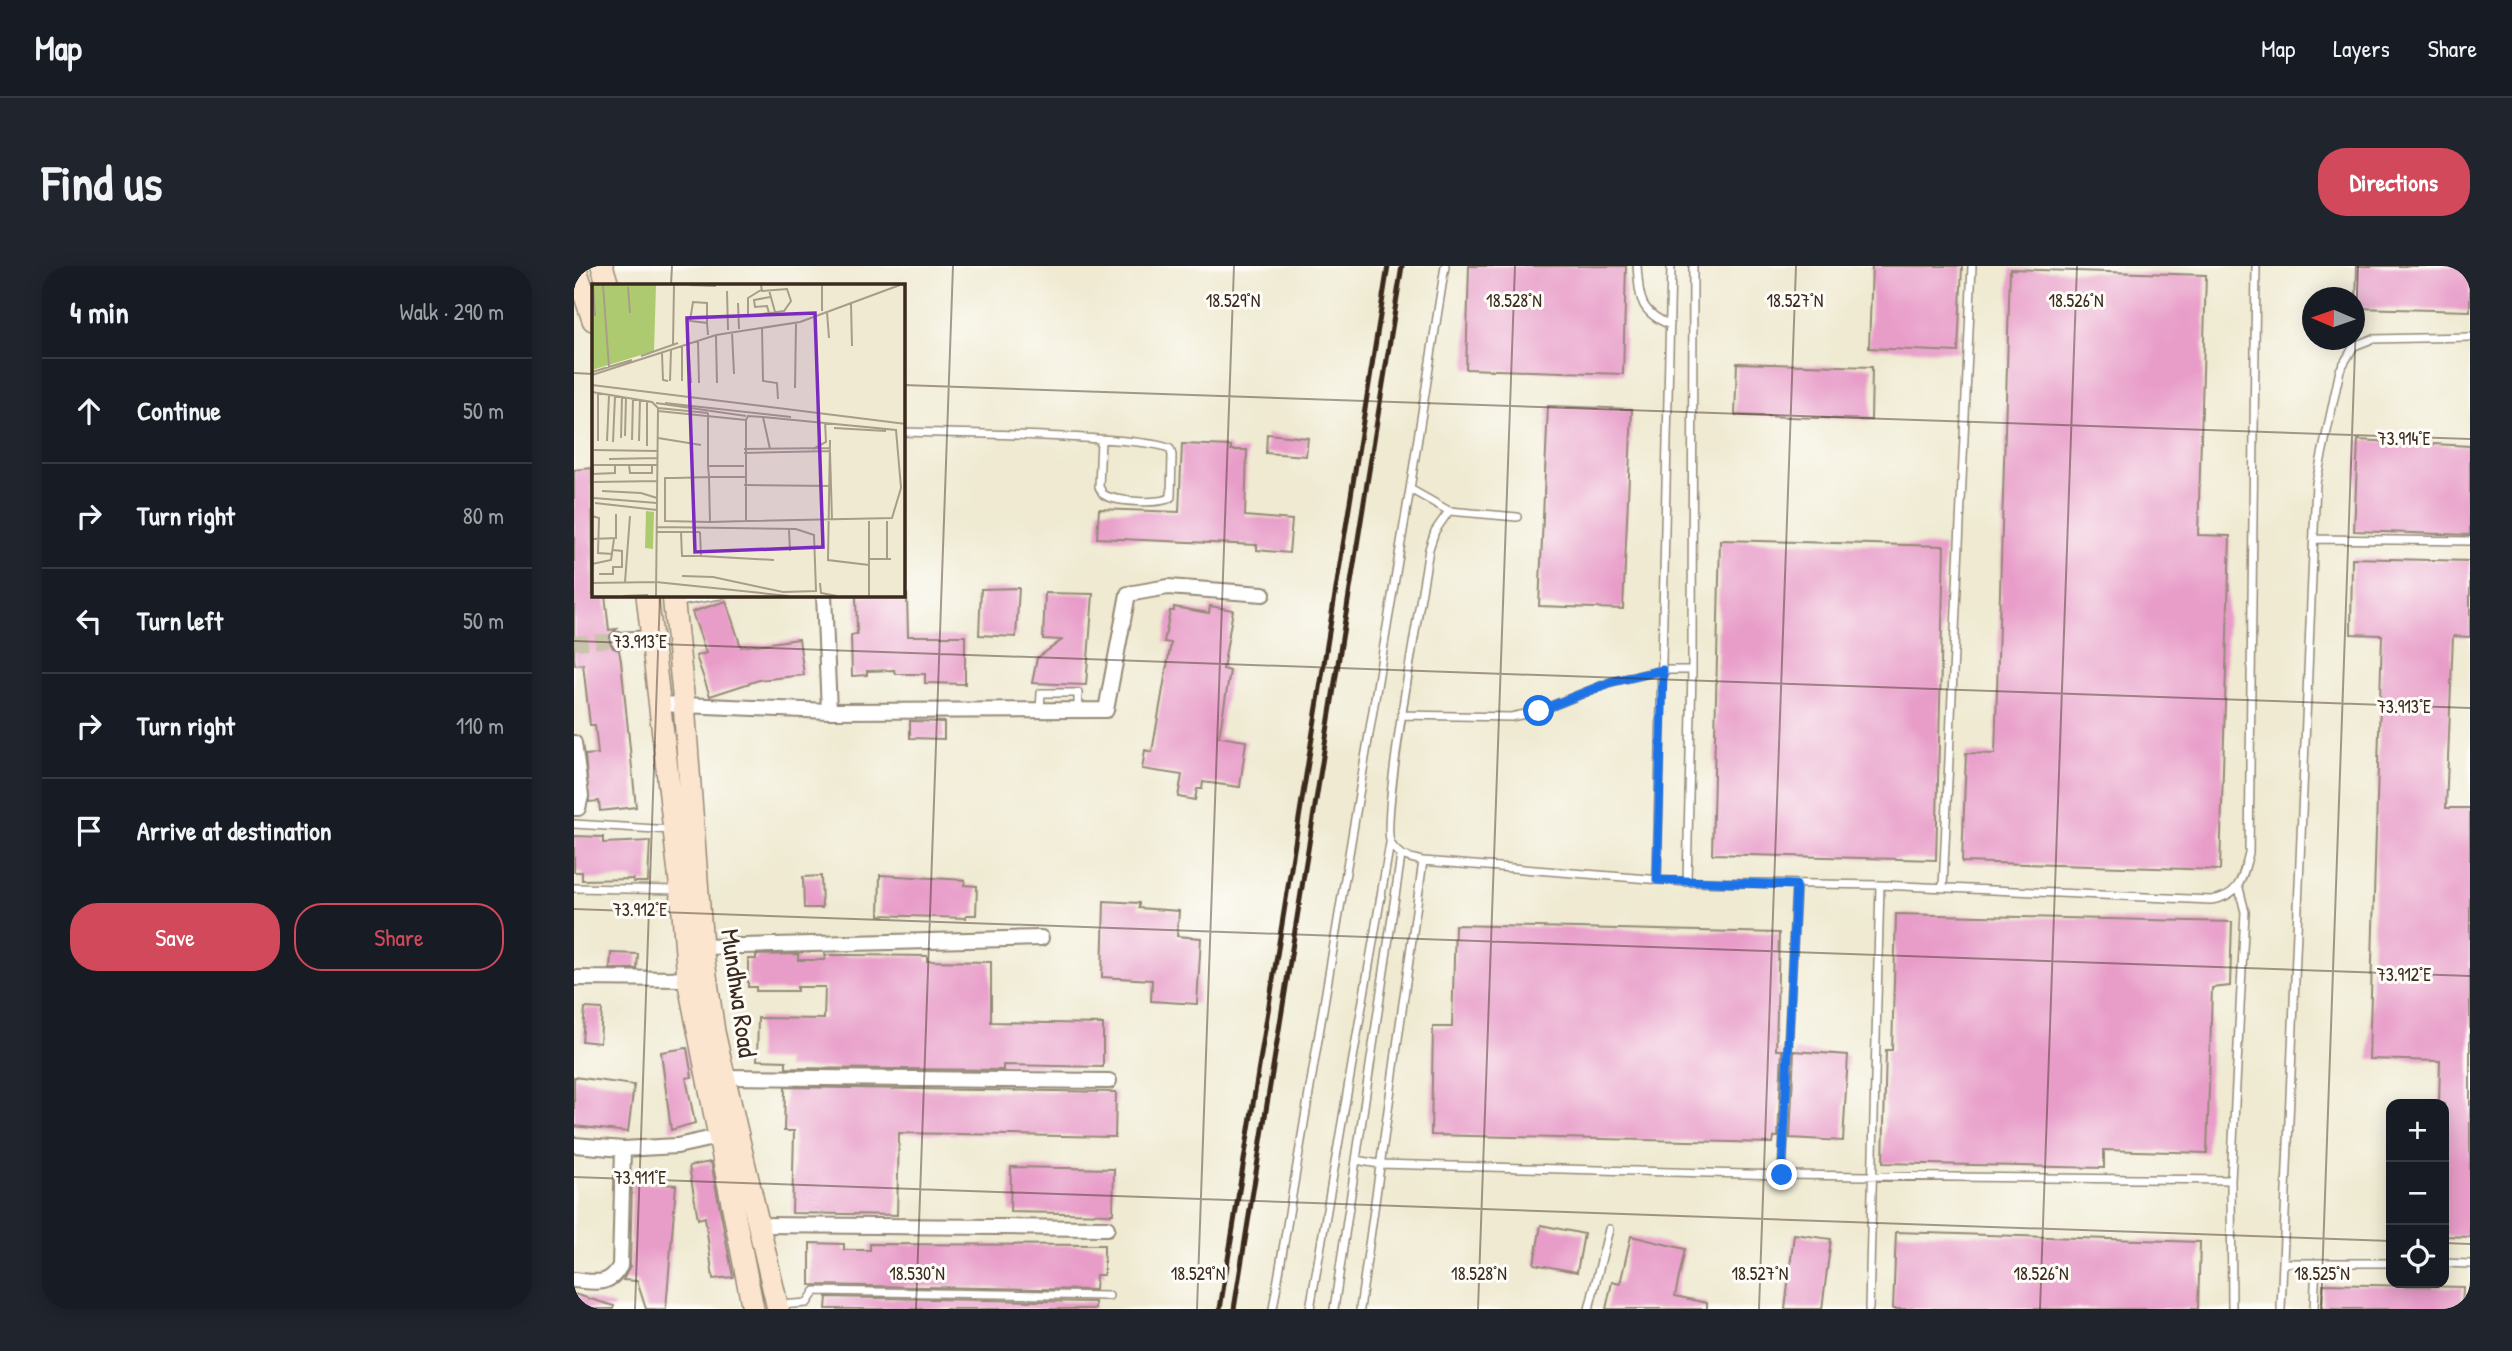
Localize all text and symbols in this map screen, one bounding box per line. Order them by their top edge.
text: Map [35,26,82,70]
text: Map [2261,32,2295,64]
text: Layers [2333,32,2390,64]
text: Share [2428,32,2477,64]
button: Directions [2318,148,2470,216]
text: Find us [42,149,162,215]
inset map [592,284,905,597]
north arrow [2302,287,2365,350]
text: 18.529°N [1206,288,1260,313]
text: 18.528°N [1486,288,1542,313]
text: 18.527°N [1767,288,1823,313]
text: 18.526°N [2048,288,2104,313]
text: 4 min [70,292,129,332]
text: Walk · 290 m [400,296,504,327]
icon: ahead [70,392,108,430]
text: Continue [137,393,221,428]
text: 50 m [463,395,504,426]
text: 73.914°E [2378,426,2430,451]
icon: right [70,497,108,535]
text: Turn right [137,498,235,533]
text: 80 m [463,500,504,531]
icon: left [70,602,108,640]
text: Turn left [137,603,223,638]
text: 50 m [463,605,504,636]
text: 73.913°E [613,629,667,654]
text: 73.913°E [2377,694,2431,719]
route start [1523,695,1554,726]
icon: right [70,707,108,745]
text: Turn right [137,708,235,743]
text: 110 m [456,710,504,741]
icon: arrive [70,812,108,850]
text: Arrive at destination [137,813,332,848]
text: 73.912°E [613,897,667,922]
button: Save [70,903,280,971]
button: Share [294,903,504,971]
street label: Mundhwa Road [713,926,766,1059]
text: 73.912°E [2377,962,2431,987]
map controls [2386,1099,2449,1288]
button: + [2386,1099,2449,1162]
route end [1766,1159,1797,1190]
button: − [2386,1162,2449,1225]
text: 73.911°E [614,1165,666,1190]
button: locate [2386,1225,2449,1288]
text: 18.530°N [889,1261,945,1286]
text: 18.529°N [1171,1261,1225,1286]
text: 18.528°N [1451,1261,1507,1286]
text: 18.527°N [1732,1261,1788,1286]
text: 18.526°N [2013,1261,2069,1286]
text: 18.525°N [2294,1261,2350,1286]

